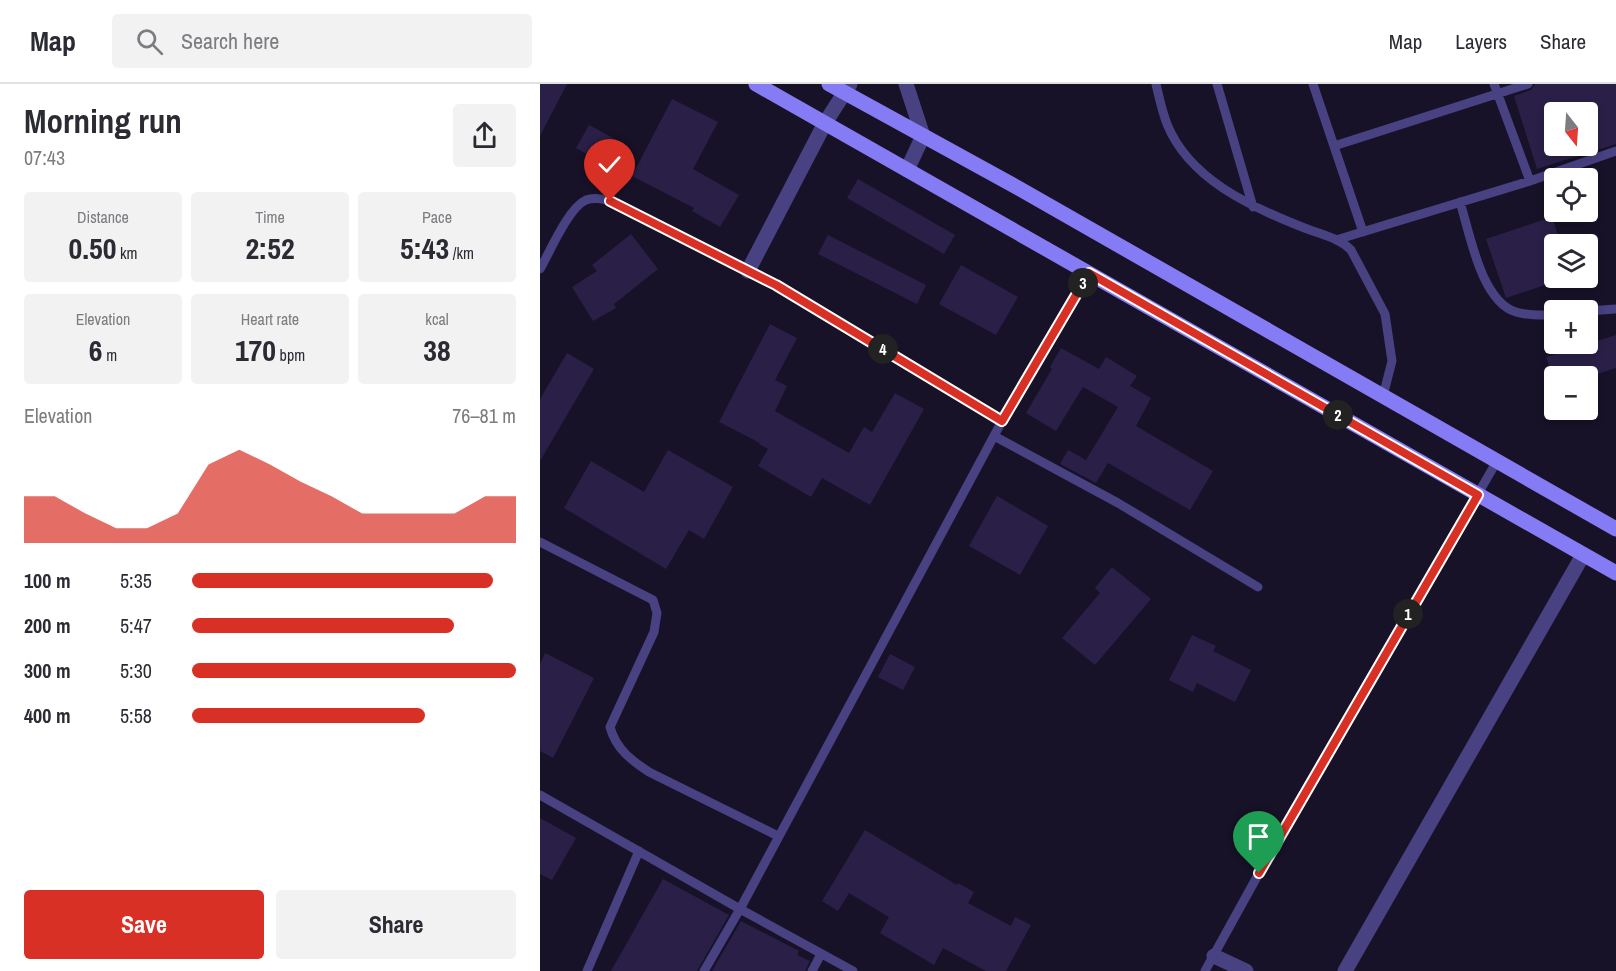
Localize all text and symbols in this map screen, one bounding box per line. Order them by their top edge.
search box [112,14,532,68]
text: Map [30,22,76,60]
icon: search [133,25,166,58]
text: Search here [181,26,279,56]
text: Map [1389,27,1422,56]
text: Layers [1455,27,1507,56]
text: Share [1540,27,1586,56]
text: Morning run [24,99,182,143]
north arrow [1544,102,1598,156]
map controls [1544,102,1598,420]
button: share [453,104,516,167]
pin [584,139,635,201]
text: 07:43 [24,144,65,171]
icon: check [593,148,626,181]
button: locate [1544,168,1598,222]
text: Distance [77,206,129,228]
text: Time [255,206,285,228]
text: Pace [422,206,452,228]
text: 0.50 [68,228,116,268]
text: 2:52 [245,228,295,268]
text: 5:43 [400,228,449,268]
button: layers [1544,234,1598,288]
text: km [116,242,138,264]
text: /km [449,242,474,264]
pin: 3 [1068,268,1098,298]
text: 3 [1079,272,1087,294]
button: + [1544,300,1598,354]
text: Elevation [76,308,130,330]
text: Heart rate [241,308,299,330]
text: kcal [425,308,449,330]
text: 6 [89,330,103,370]
text: 170 [235,330,276,370]
text: 38 [423,330,451,370]
pin: 4 [868,334,898,364]
text: 4 [879,338,887,360]
text: m [103,344,117,366]
text: bpm [276,344,305,366]
button: − [1544,366,1598,420]
pin: 2 [1323,400,1353,430]
text: Elevation [24,402,92,429]
text: 76–81 m [452,402,516,429]
text: 2 [1334,404,1342,426]
text: 100 m [24,567,71,594]
text: 5:35 [120,567,152,594]
pin: 1 [1393,599,1423,629]
text: 1 [1404,603,1412,625]
text: 200 m [24,612,71,639]
text: 5:47 [120,612,152,639]
text: 300 m [24,657,71,684]
text: 5:30 [120,657,152,684]
text: 400 m [24,702,71,729]
text: 5:58 [120,702,152,729]
pin [1233,811,1284,873]
icon: arrive [1242,820,1275,853]
button: Save [24,890,264,959]
button: Share [276,890,516,959]

